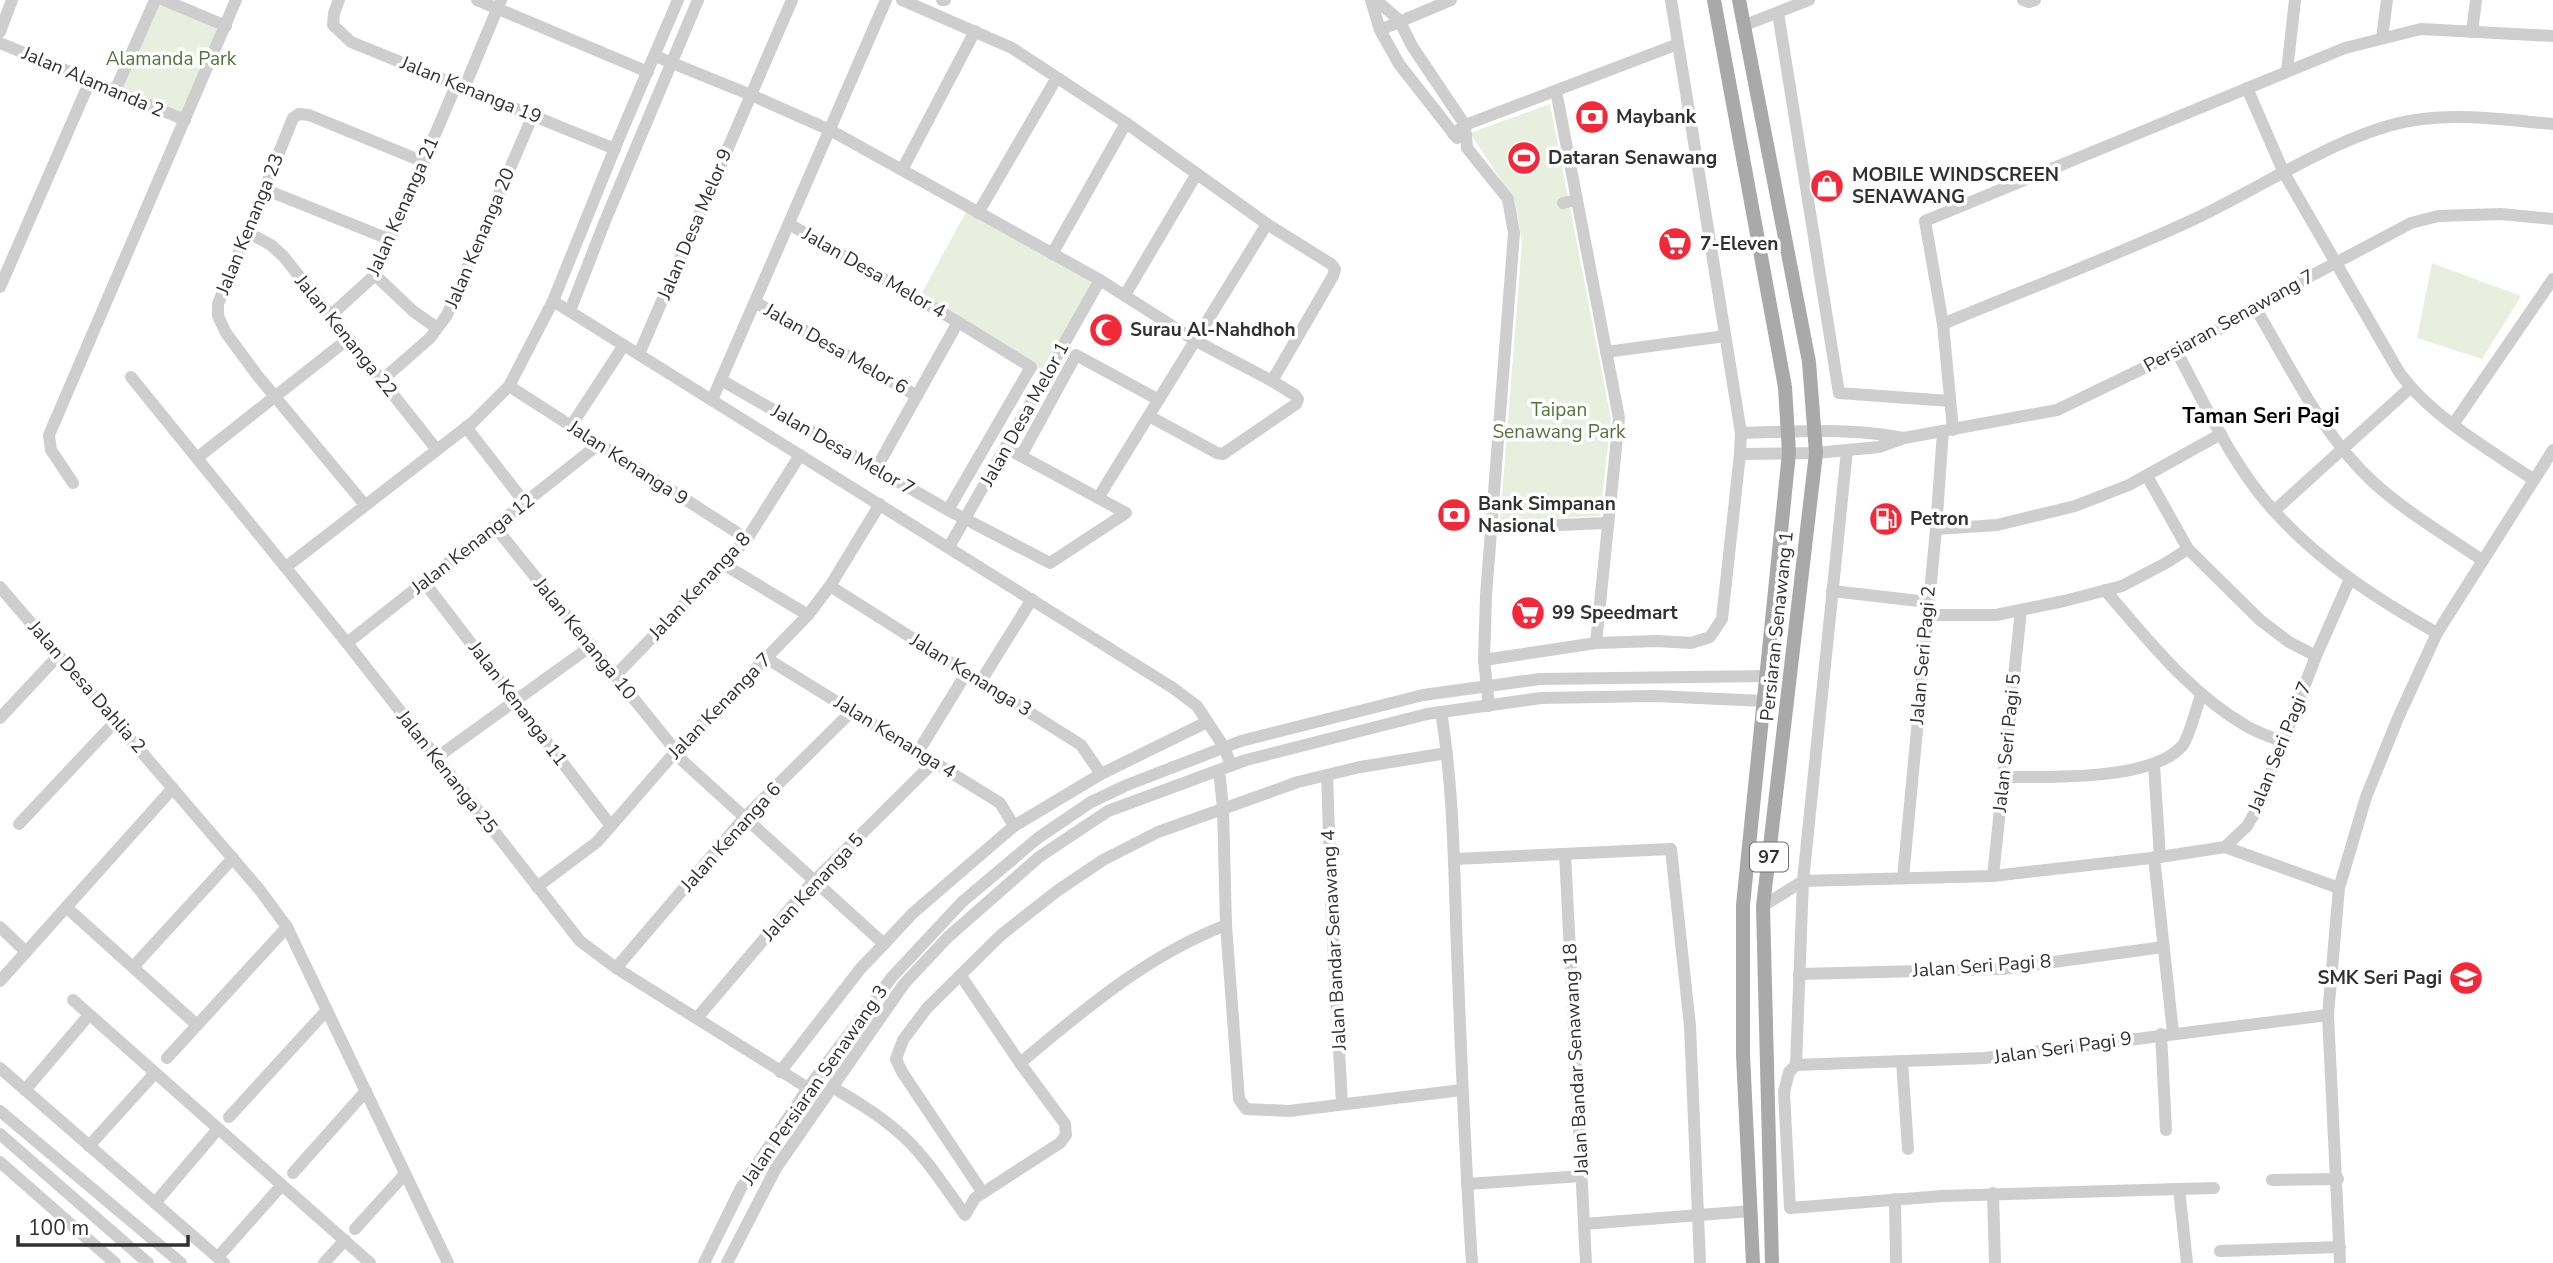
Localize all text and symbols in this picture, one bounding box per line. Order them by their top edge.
street label: Jalan Alamanda 2 [17,40,168,124]
park label: Alamanda Park [106,46,237,72]
street label: Jalan Kenanga 19 [396,49,545,130]
bank icon: Maybank [1573,98,1611,136]
place label: Maybank [1616,104,1697,130]
street label: Jalan Kenanga 21 [360,132,445,281]
sports icon: Dataran Senawang [1505,139,1543,177]
street label: Jalan Desa Melor 9 [651,145,739,304]
place label: Dataran Senawang [1548,145,1717,171]
street label: Jalan Kenanga 23 [209,150,290,299]
place label: MOBILE WINDSCREEN SENAWANG [1852,162,2059,210]
street label: Jalan Kenanga 20 [438,164,521,313]
shop icon: MOBILE WINDSCREEN SENAWANG [1808,167,1846,205]
street label: Jalan Desa Melor 4 [797,221,950,325]
supermarket icon: 7-Eleven [1656,225,1694,263]
place label: 7-Eleven [1700,231,1778,257]
street label: Persiaran Senawang 7 [2139,263,2319,379]
street label: Jalan Kenanga 22 [288,269,403,402]
street label: Jalan Desa Melor 6 [759,297,912,401]
mosque icon: Surau Al-Nahdhoh [1087,311,1125,349]
place label: Surau Al-Nahdhoh [1130,317,1296,343]
street label: Jalan Desa Melor 1 [974,337,1076,492]
park label: Taipan Senawang Park [1492,397,1626,445]
street label: Jalan Desa Melor 7 [766,398,919,502]
district label: Taman Seri Pagi [2182,402,2340,430]
street label: Jalan Kenanga 9 [562,414,693,512]
street label: Jalan Kenanga 12 [405,488,540,601]
place label: Bank Simpanan Nasional [1478,491,1616,539]
bank icon: Bank Simpanan Nasional [1435,496,1473,534]
fuel station icon: Petron [1867,500,1905,538]
place label: Petron [1910,506,1969,532]
street label: Jalan Kenanga 8 [643,526,757,646]
street label: Persiaran Senawang 1 [1754,530,1800,722]
street label: Jalan Kenanga 10 [527,572,642,705]
street label: Jalan Seri Pagi 2 [1904,585,1942,726]
supermarket icon: 99 Speedmart [1509,594,1547,632]
place label: 99 Speedmart [1552,600,1678,626]
street label: Jalan Desa Dahlia 2 [22,615,152,759]
street label: Jalan Kenanga 3 [905,627,1037,723]
street label: Jalan Kenanga 11 [462,636,573,772]
street label: Jalan Kenanga 7 [662,647,777,766]
street label: Jalan Seri Pagi 5 [1987,673,2027,814]
street label: Jalan Seri Pagi 7 [2242,678,2318,817]
street label: Jalan Kenanga 4 [829,689,961,785]
street label: Jalan Kenanga 25 [390,704,503,839]
street label: Jalan Kenanga 6 [674,777,787,898]
street label: Jalan Kenanga 5 [756,827,870,947]
street label: Jalan Bandar Senawang 4 [1315,829,1353,1052]
road number: 97 [1750,842,1788,872]
street label: Jalan Bandar Senawang 18 [1557,942,1595,1177]
street label: Jalan Seri Pagi 8 [1911,948,2052,984]
school or university icon: SMK Seri Pagi [2447,959,2485,997]
place label: SMK Seri Pagi [2317,965,2442,991]
street label: Jalan Persiaran Senawang 3 [735,980,894,1191]
street label: Jalan Seri Pagi 9 [1991,1025,2134,1071]
scale bar [18,1204,187,1248]
text: 100 m [28,1214,89,1242]

